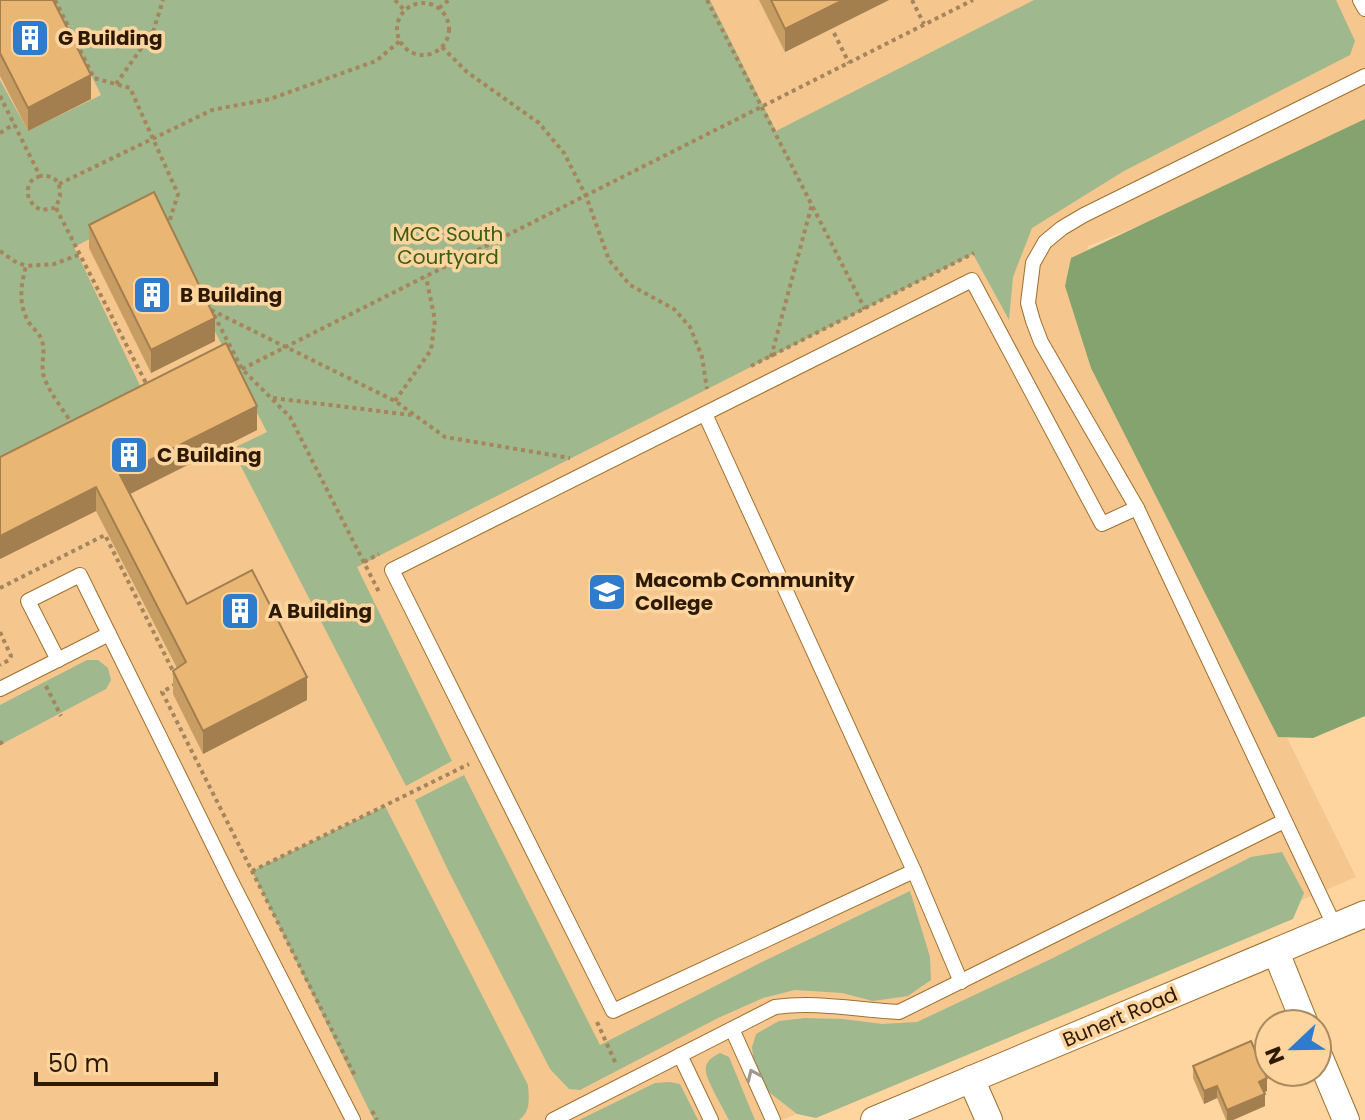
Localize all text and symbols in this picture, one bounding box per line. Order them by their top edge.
building icon: G Building [9,17,51,59]
place label: G Building [58,24,162,52]
park label: MCC South Courtyard [393,220,503,271]
building icon: B Building [131,274,173,316]
place label: B Building [180,281,282,309]
building icon: C Building [108,434,150,476]
place label: C Building [157,441,261,469]
place label: Macomb Community College [635,566,855,617]
school or university icon: Macomb Community College [586,571,628,613]
building icon: A Building [219,590,261,632]
place label: A Building [268,597,372,625]
street label: Bunert Road [1058,980,1182,1054]
north arrow [1253,1008,1333,1088]
scale bar [36,1036,216,1086]
text: N [1257,1042,1292,1069]
text: 50 m [48,1047,109,1080]
one-way arrow [747,1068,763,1083]

